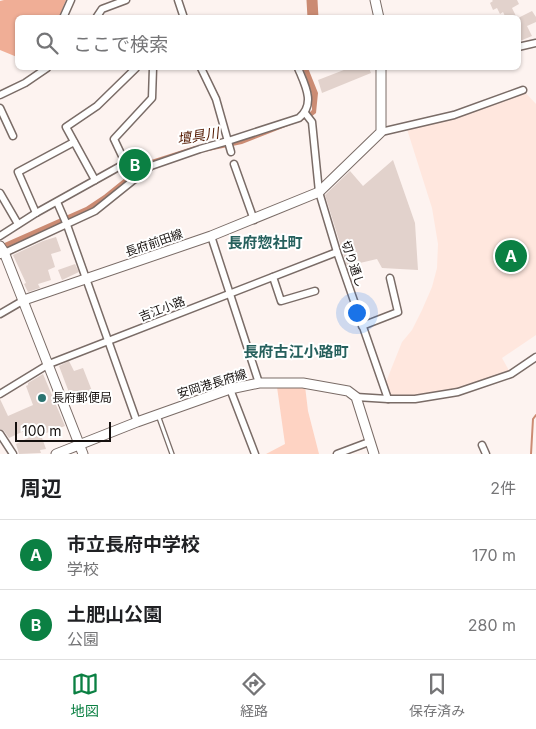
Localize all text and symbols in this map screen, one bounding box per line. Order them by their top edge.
search box [15,15,521,70]
icon: search [33,29,61,57]
text: ここで検索 [73,33,168,56]
water label: 壇具川 [176,124,222,147]
pin: B [119,146,151,184]
street label: 長府前田線 [123,226,185,259]
district label: 長府惣社町 [227,233,303,252]
pin: A [495,237,527,275]
street label: 切り通し [339,239,368,289]
street label: 吉江小路 [137,293,187,324]
your location [344,300,370,326]
district label: 長府古江小路町 [243,342,349,361]
street label: 安岡港長府線 [175,366,248,401]
place label: 長府郵便局 [52,390,112,405]
marker: 長府郵便局 [36,392,48,404]
scale bar [15,419,111,442]
text: 100 m [22,422,62,439]
text: 周辺 [20,476,62,501]
text: 2件 [490,478,516,498]
text: 市立長府中学校 [67,533,200,556]
text: A [30,545,42,565]
text: 170 m [472,545,516,565]
text: 学校 [67,559,99,579]
text: 土肥山公園 [67,603,162,626]
text: B [31,615,41,635]
text: 280 m [468,615,516,635]
text: 公園 [67,629,99,649]
tab: 地図 [71,670,99,720]
tab: 経路 [240,670,268,720]
tab: 保存済み [409,670,465,720]

